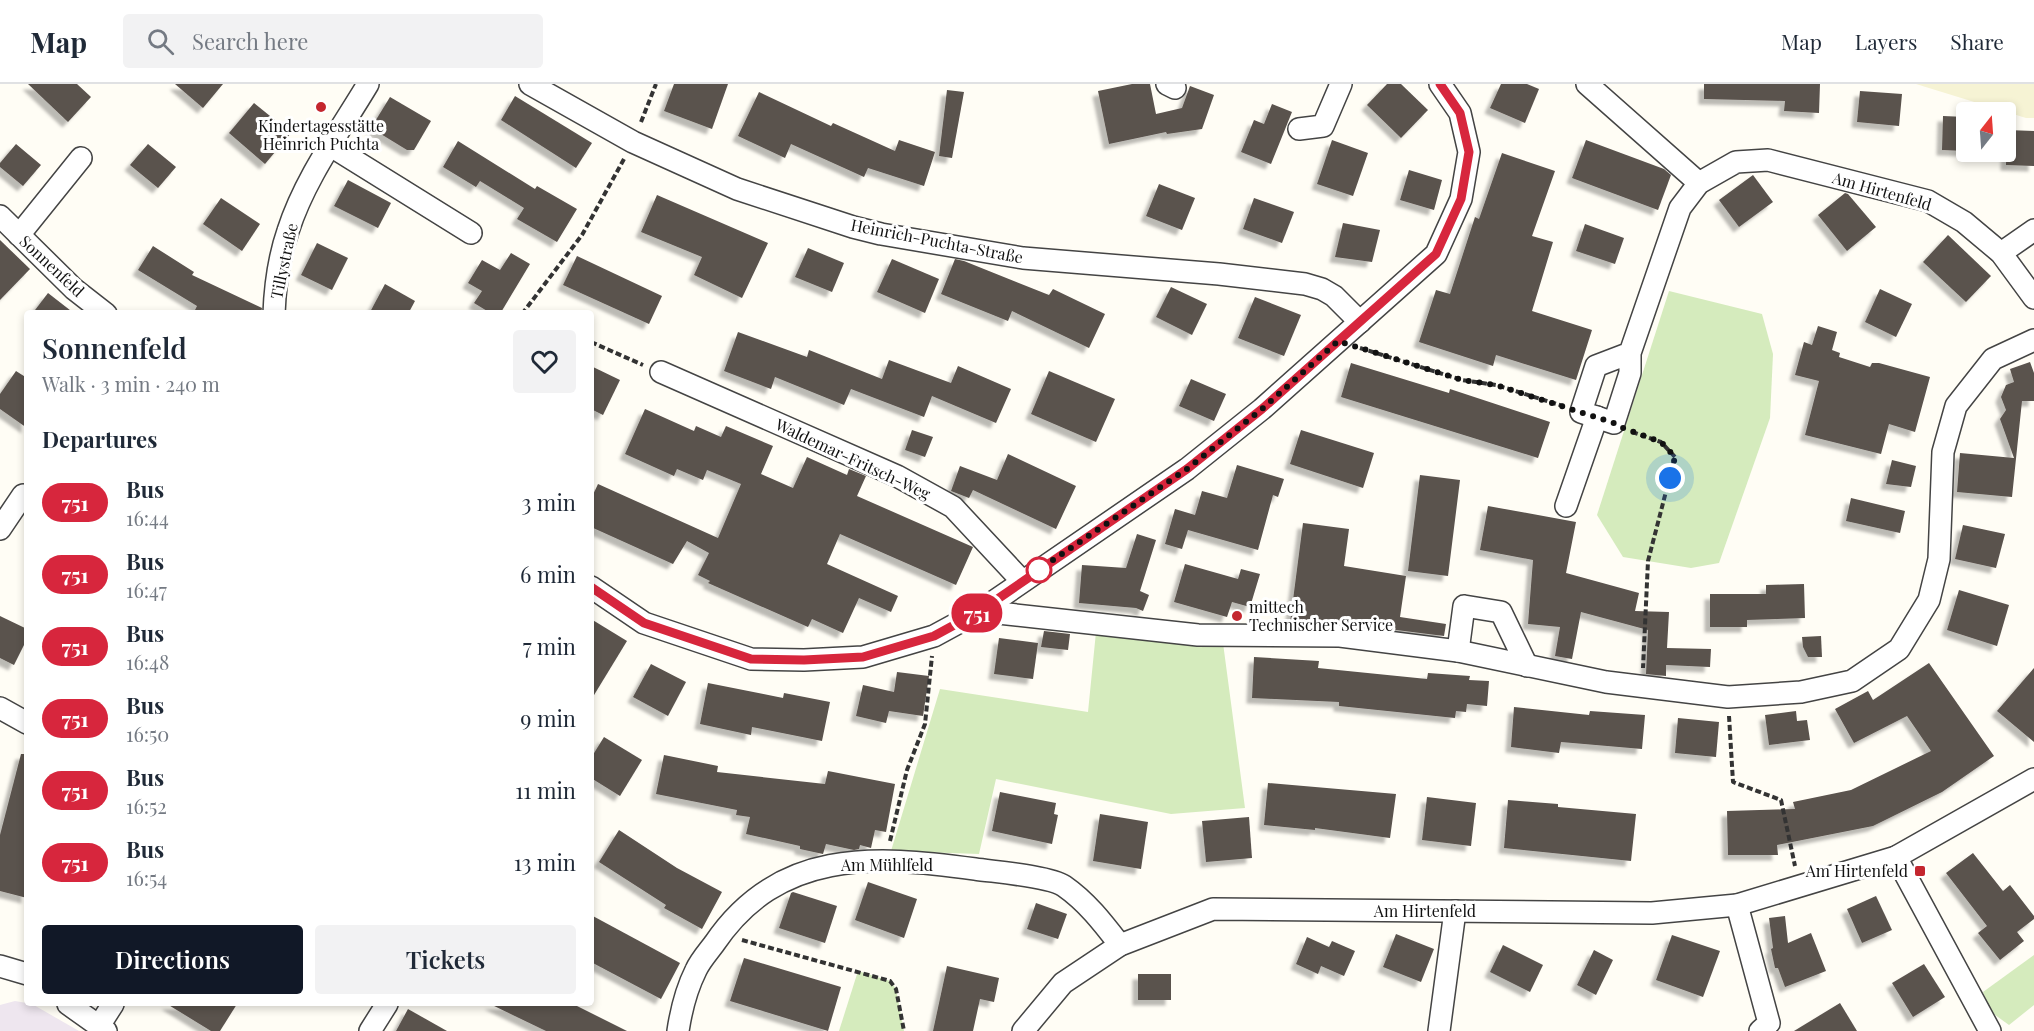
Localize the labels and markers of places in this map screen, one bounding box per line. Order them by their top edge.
marker: Kindertagesstätte Heinrich Puchta [314,100,328,114]
place label: Kindertagesstätte Heinrich Puchta [258,115,384,154]
unlabelled marker [1026,557,1052,583]
place label: mittech Technischer Service [1249,596,1393,635]
marker: mittech Technischer Service [1230,609,1244,623]
place label: Am Hirtenfeld [1805,860,1908,881]
marker: Am Hirtenfeld [1913,864,1927,878]

